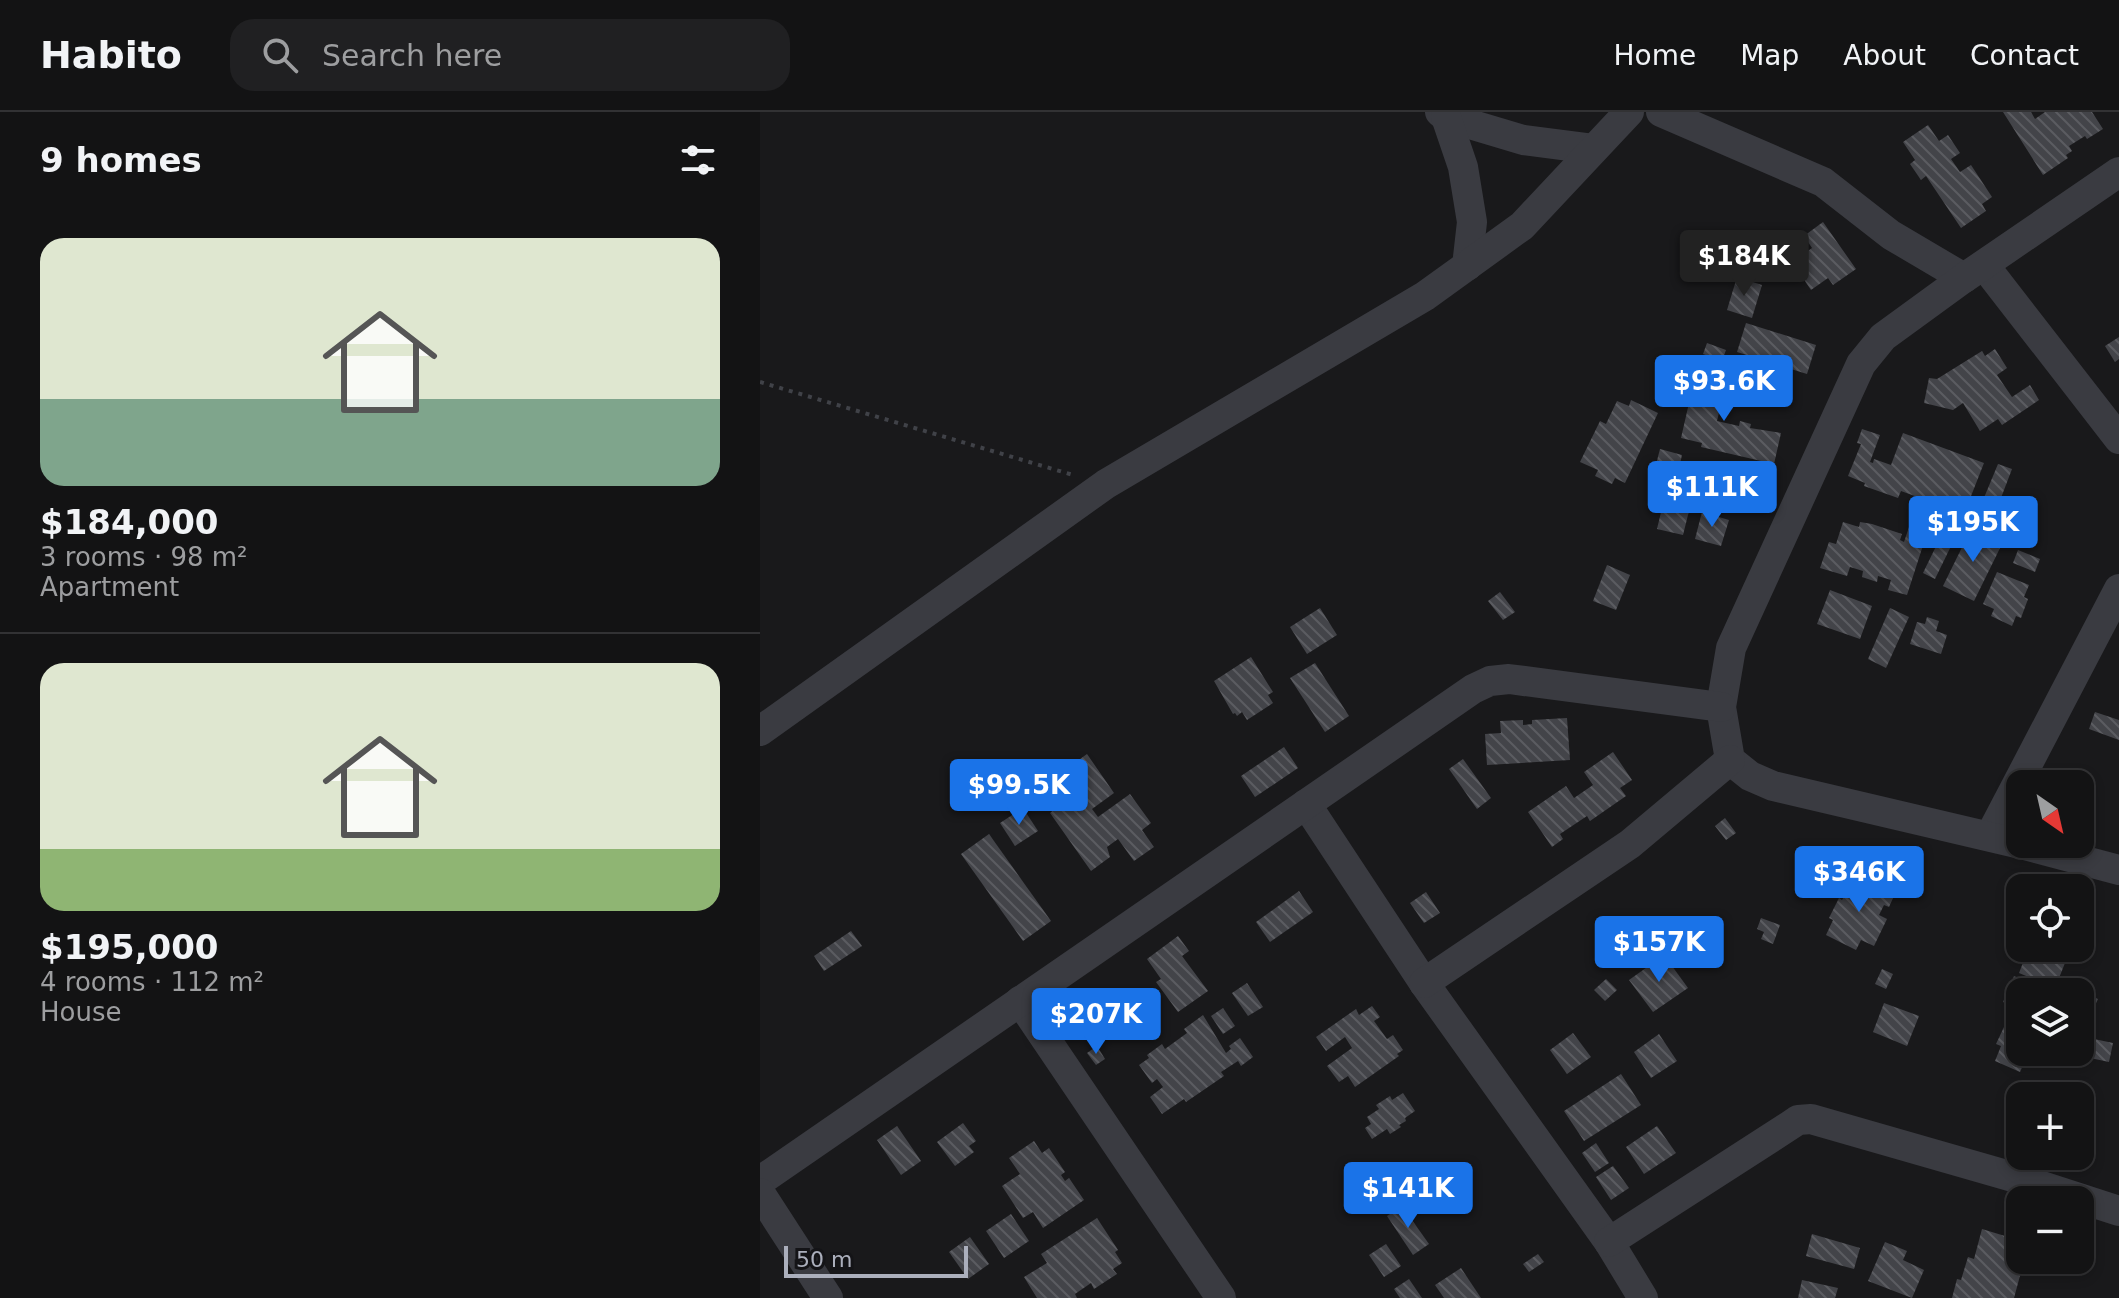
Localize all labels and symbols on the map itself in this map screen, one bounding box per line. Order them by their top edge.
pin: $184K [1688,230,1800,298]
pin: $93.6K [1659,355,1789,423]
pin: $111K [1656,461,1768,529]
pin: $195K [1917,496,2029,564]
pin: $99.5K [954,759,1084,827]
north arrow [2006,770,2094,858]
pin: $346K [1803,846,1915,914]
pin: $157K [1603,916,1715,984]
pin: $207K [1040,988,1152,1056]
pin: $141K [1352,1162,1464,1230]
scale bar [784,1242,968,1278]

